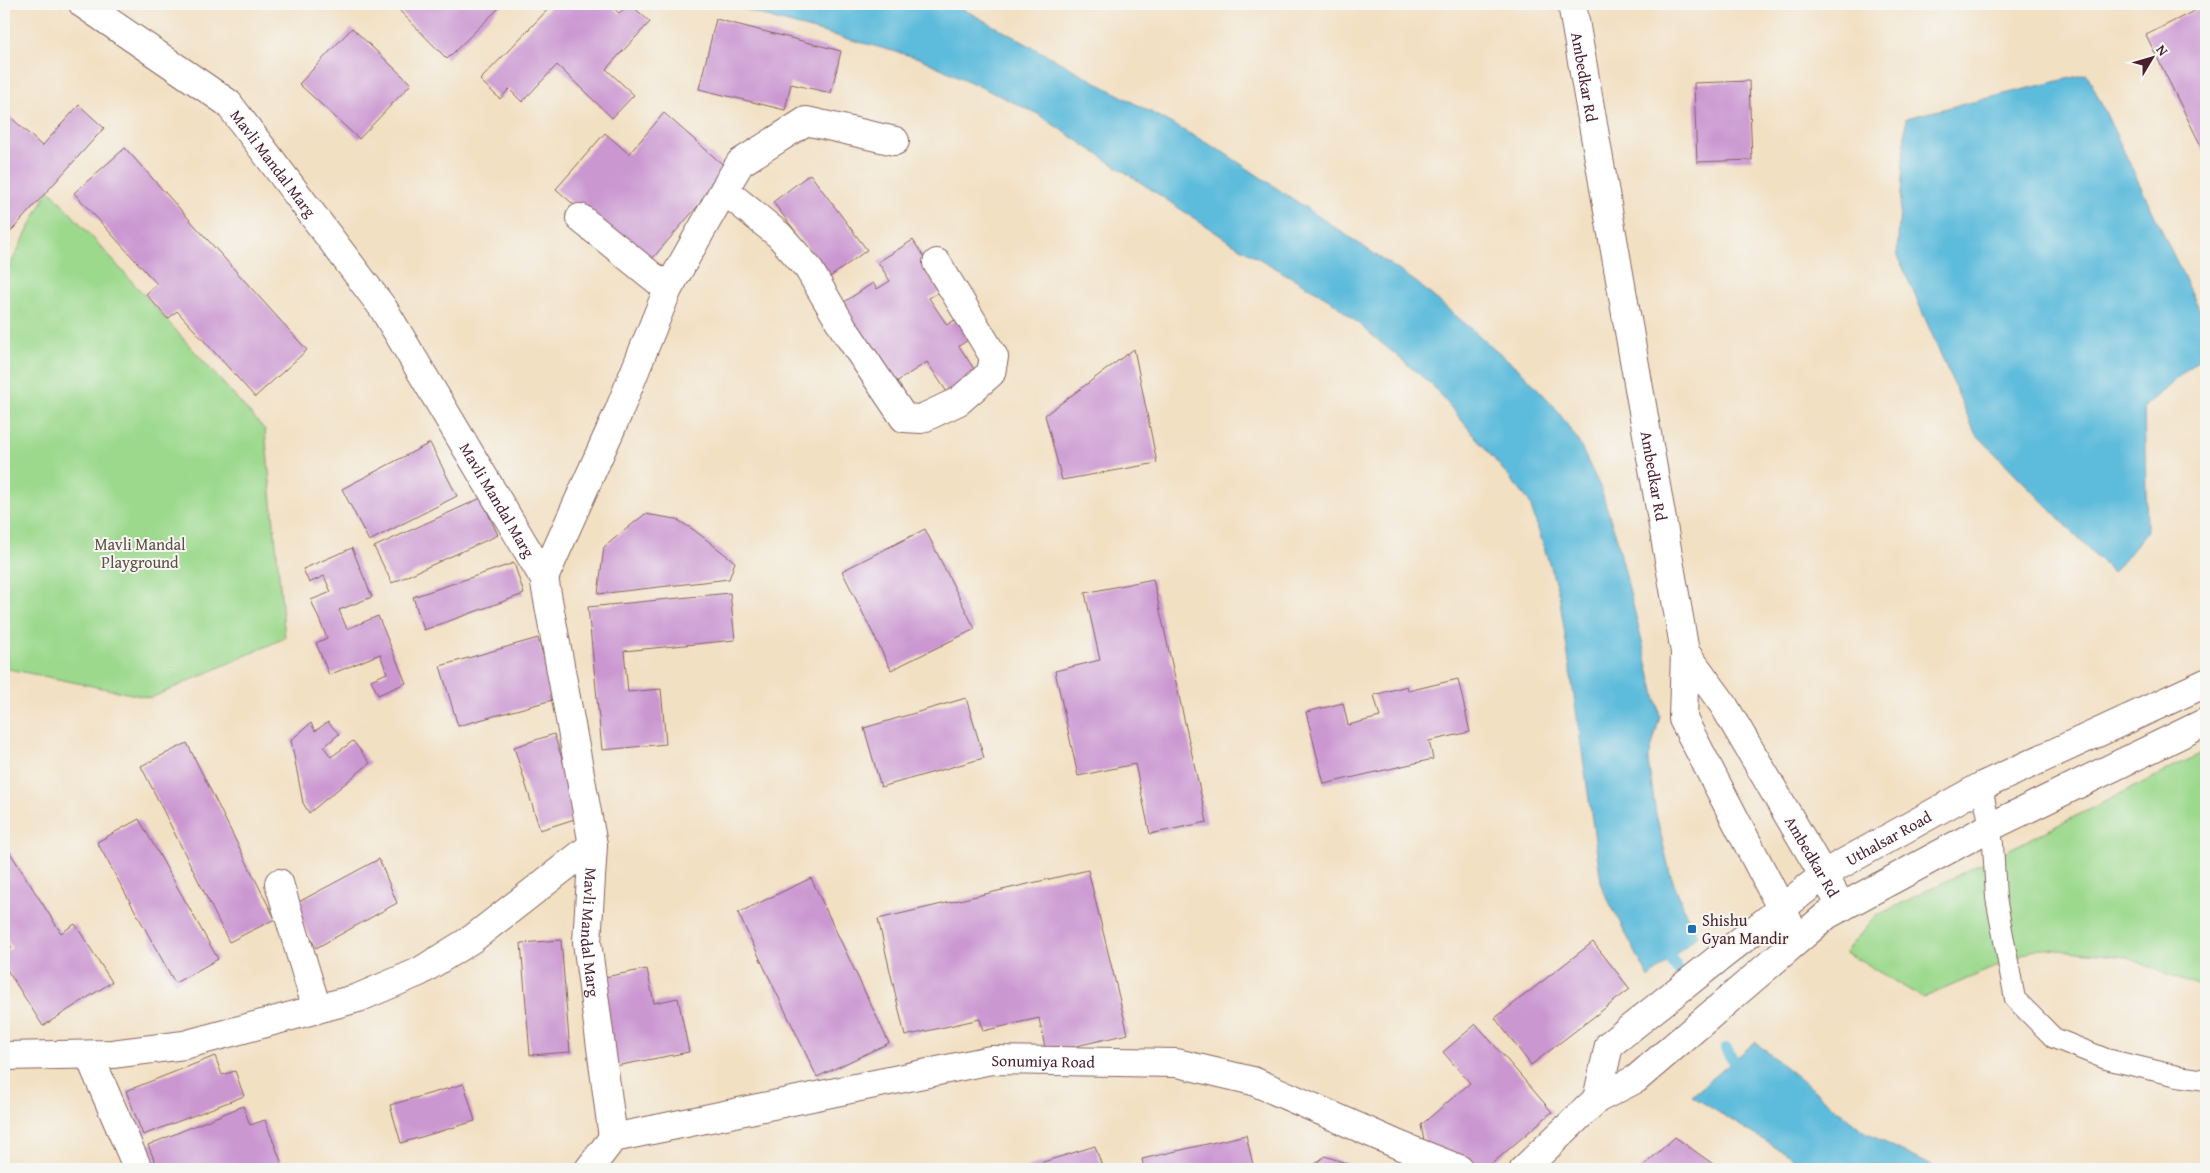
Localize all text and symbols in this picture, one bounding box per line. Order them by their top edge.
street label: Ambedkar Rd [1565,30,1604,124]
north arrow [2128,32,2178,82]
text: N [2151,40,2173,60]
street label: Mavli Mandal Marg [225,104,322,222]
street label: Ambedkar Rd [1635,429,1674,523]
street label: Mavli Mandal Marg [454,438,541,562]
park label: Mavli Mandal Playground [94,532,186,574]
street label: Uthalsar Road [1841,804,1936,871]
street label: Ambedkar Rd [1779,811,1846,902]
street label: Mavli Mandal Marg [575,867,606,999]
place label: Shishu Gyan Mandir [1702,908,1789,950]
marker: Shishu Gyan Mandir [1686,923,1698,935]
street label: Sonumiya Road [991,1048,1095,1074]

